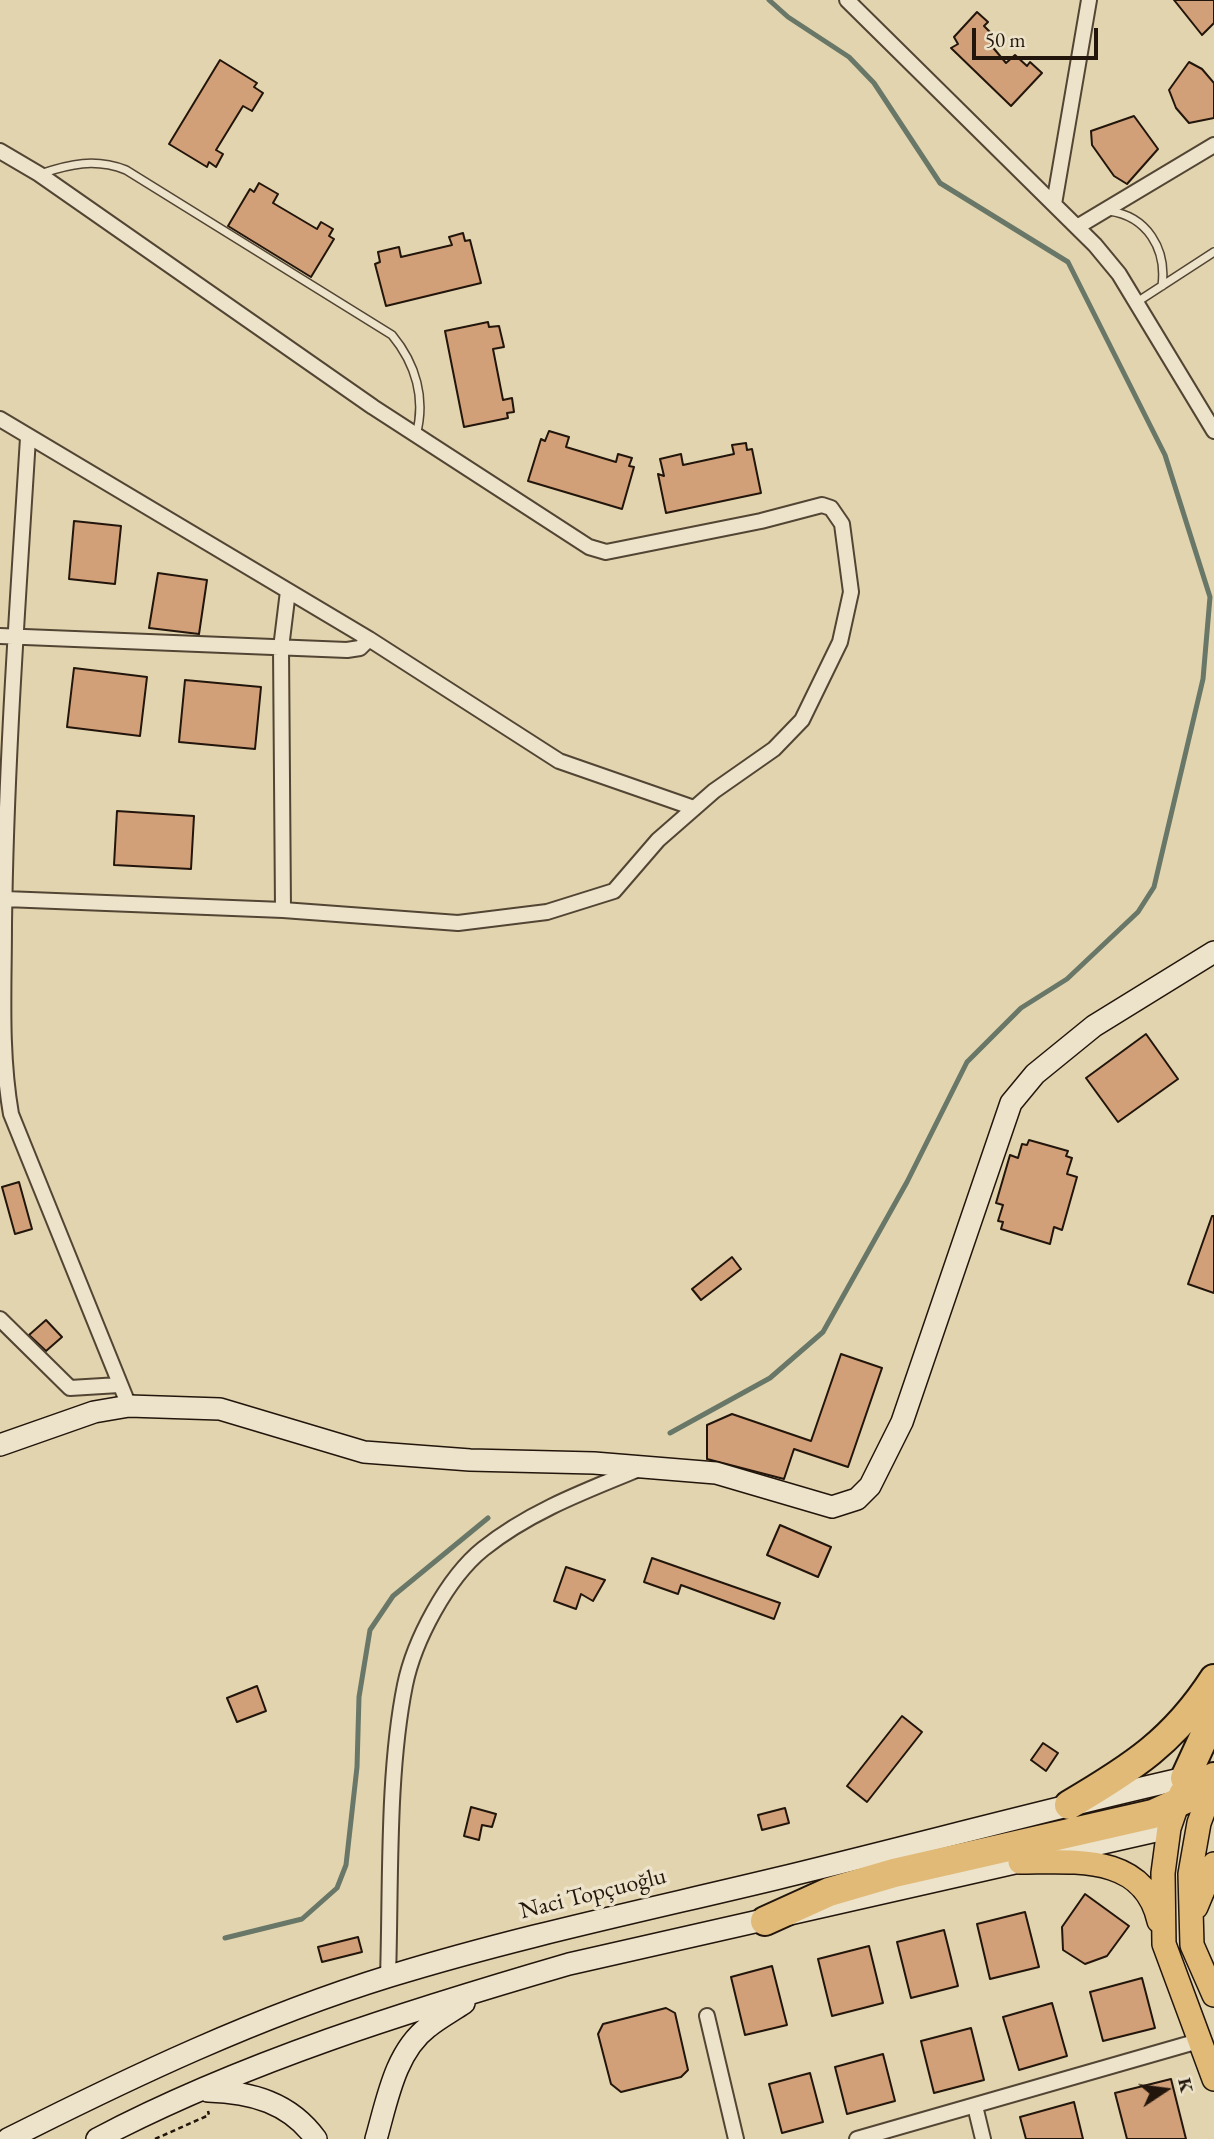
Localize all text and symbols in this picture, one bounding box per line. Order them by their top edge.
scale bar [976,14,1102,58]
text: 50 m [985,26,1026,53]
street label: Naci Topçuoğlu [517,1862,669,1926]
north arrow [1130,2055,1200,2125]
text: K [1172,2075,1200,2095]

